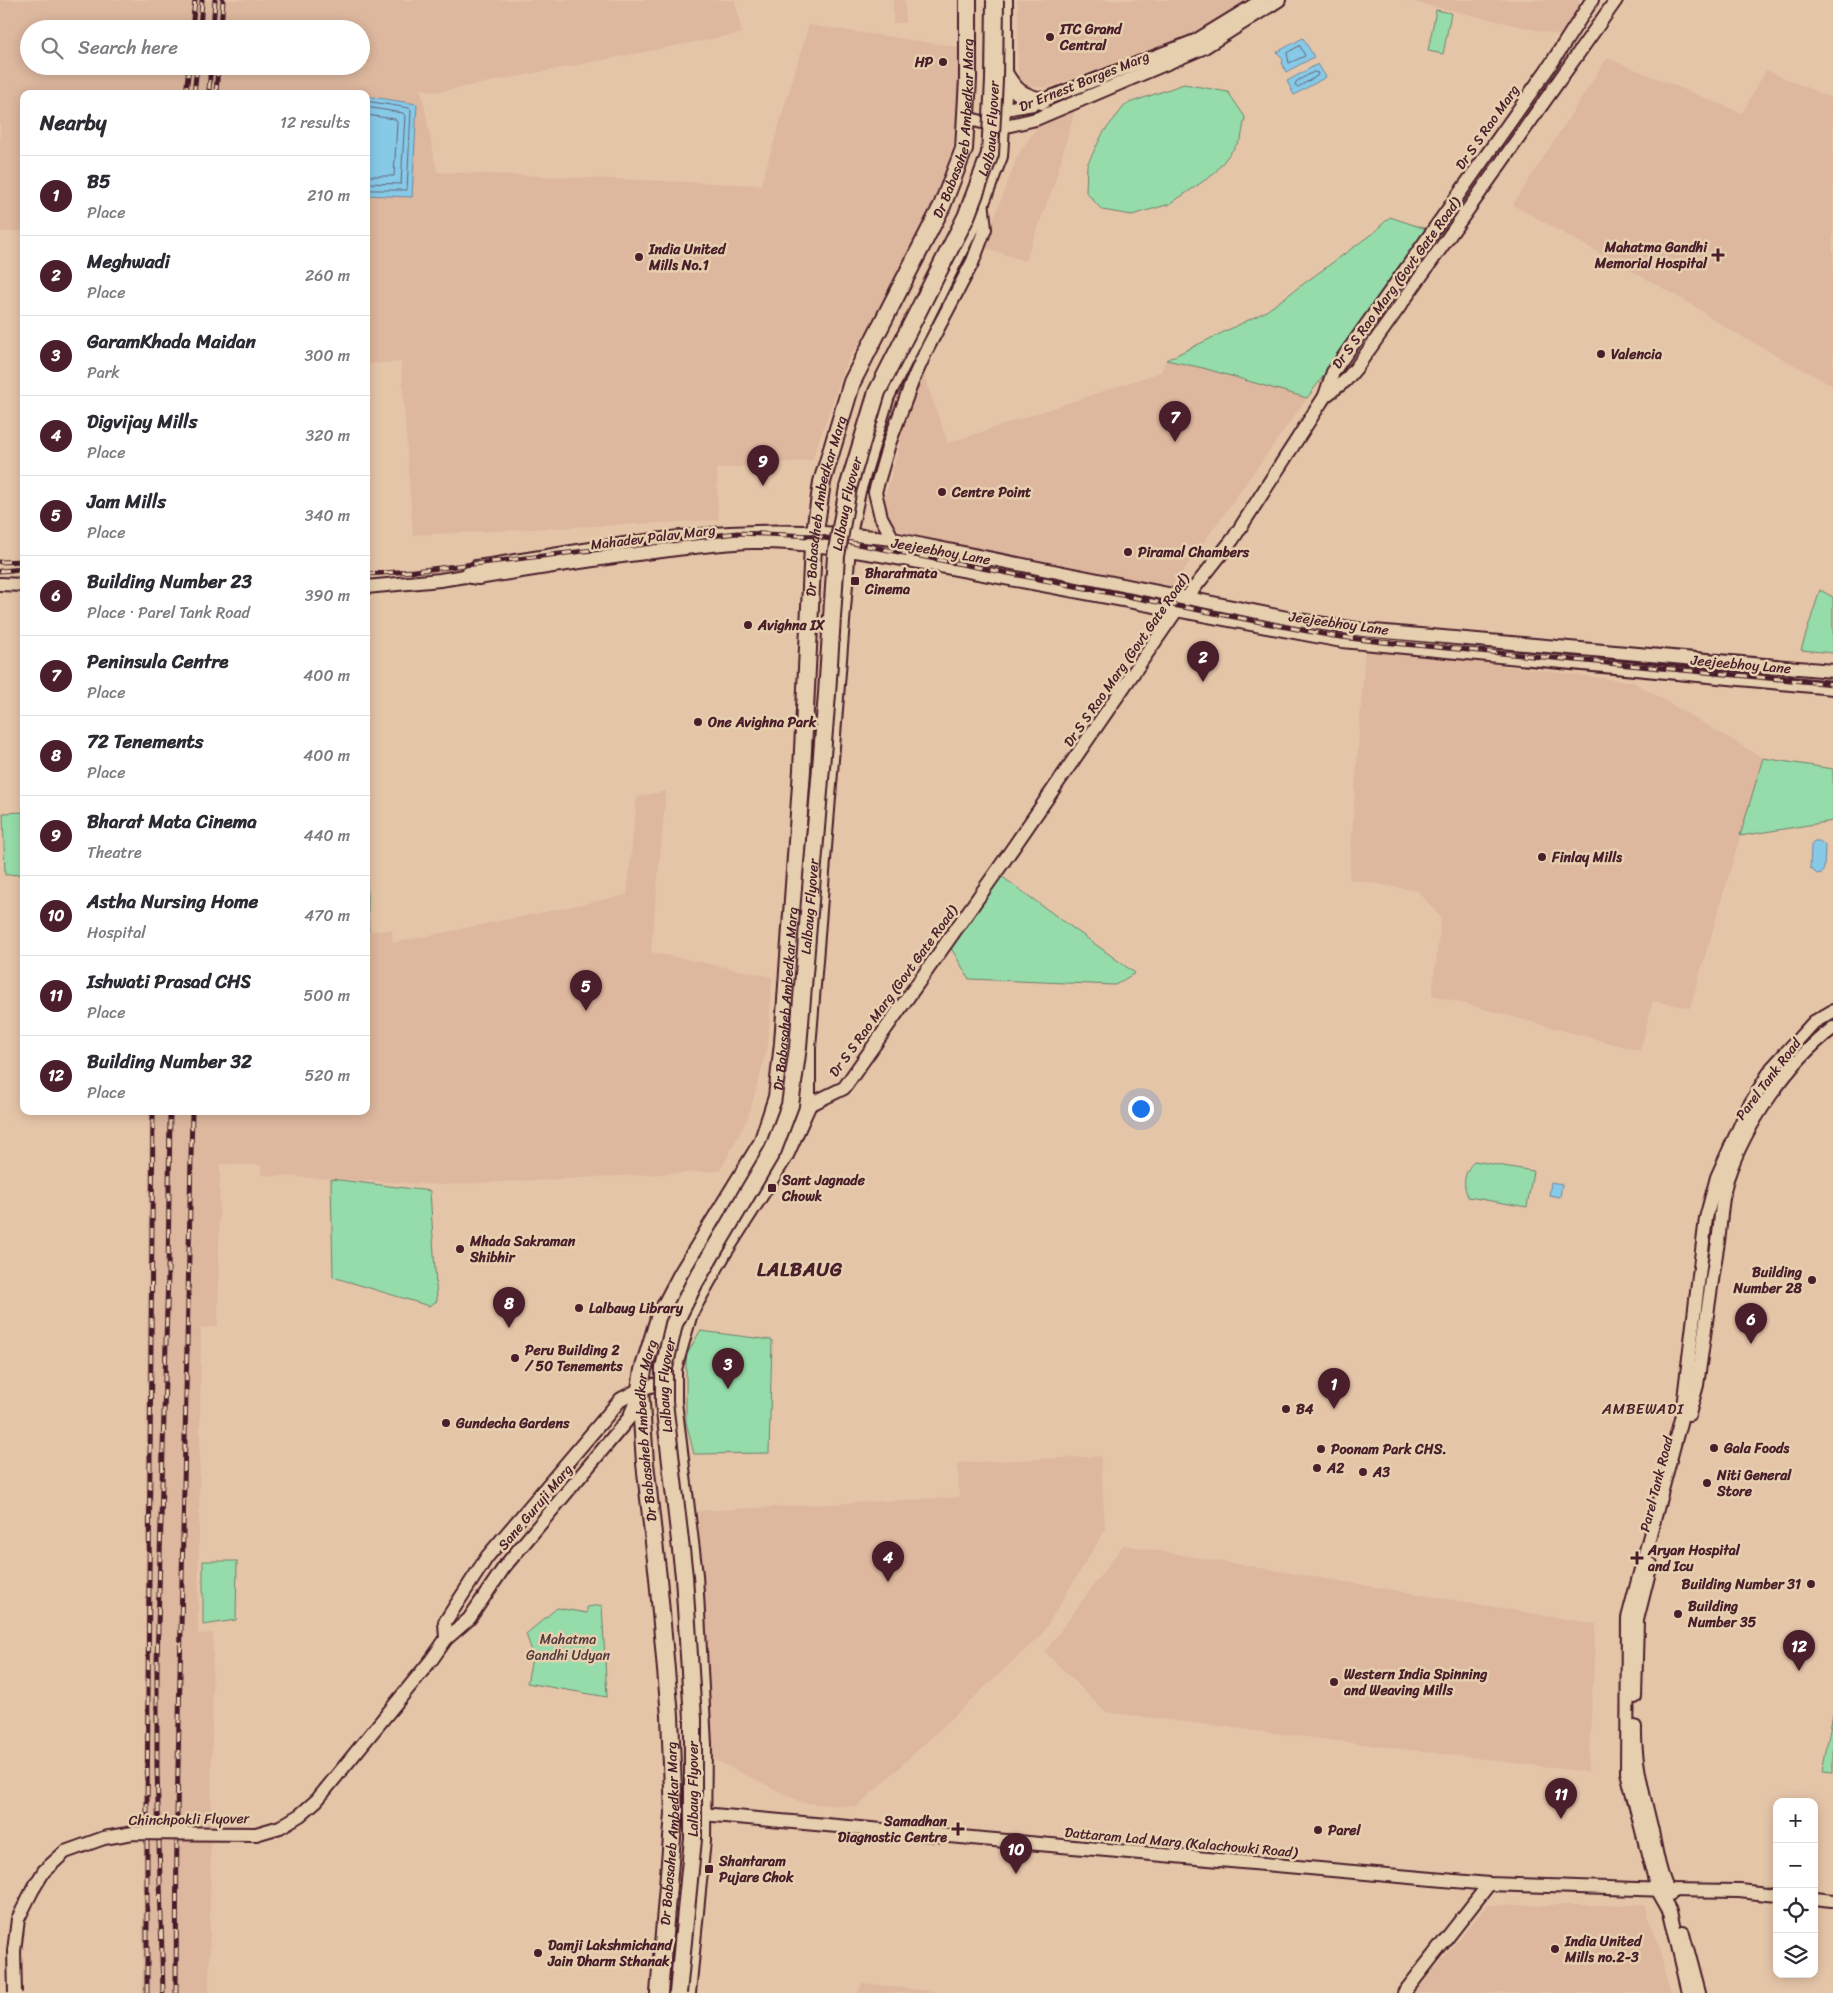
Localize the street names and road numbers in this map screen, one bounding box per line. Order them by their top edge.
street label: Dr Babasaheb Ambedkar Marg [926,38,981,223]
street label: Dr Ernest Borges Marg [1015,44,1153,119]
street label: Lalbaug Flyover [971,79,1007,180]
street label: Dr S S Rao Marg [1449,79,1526,175]
street label: Dr S S Rao Marg (Govt Gate Road) [1325,191,1468,375]
street label: Dr Babasaheb Ambedkar Marg [799,413,854,597]
street label: Lalbaug Flyover [825,453,870,553]
street label: Mahadev Palav Marg [589,517,717,558]
street label: Jeejeebhoy Lane [888,530,993,573]
street label: Dr S S Rao Marg (Govt Gate Road) [1057,567,1197,752]
street label: Jeejeebhoy Lane [1286,604,1390,643]
street label: Jeejeebhoy Lane [1689,648,1792,681]
street label: Lalbaug Flyover [794,857,827,955]
street label: Dr S S Rao Marg (Govt Gate Road) [822,899,965,1083]
street label: Dr Babasaheb Ambedkar Marg [766,906,805,1092]
street label: Parel Tank Road [1729,1031,1809,1126]
street label: Lalbaug Flyover [652,1334,684,1434]
street label: Dr Babasaheb Ambedkar Marg [628,1336,665,1523]
street label: Parel Tank Road [1633,1432,1681,1535]
street label: Sane Guruji Marg [492,1458,579,1556]
street label: Lalbaug Flyover [681,1740,706,1837]
street label: Dr Babasaheb Ambedkar Marg [653,1741,687,1926]
street label: Chinchpokli Flyover [129,1806,251,1833]
street label: Dattaram Lad Marg (Kalachowki Road) [1064,1820,1299,1865]

